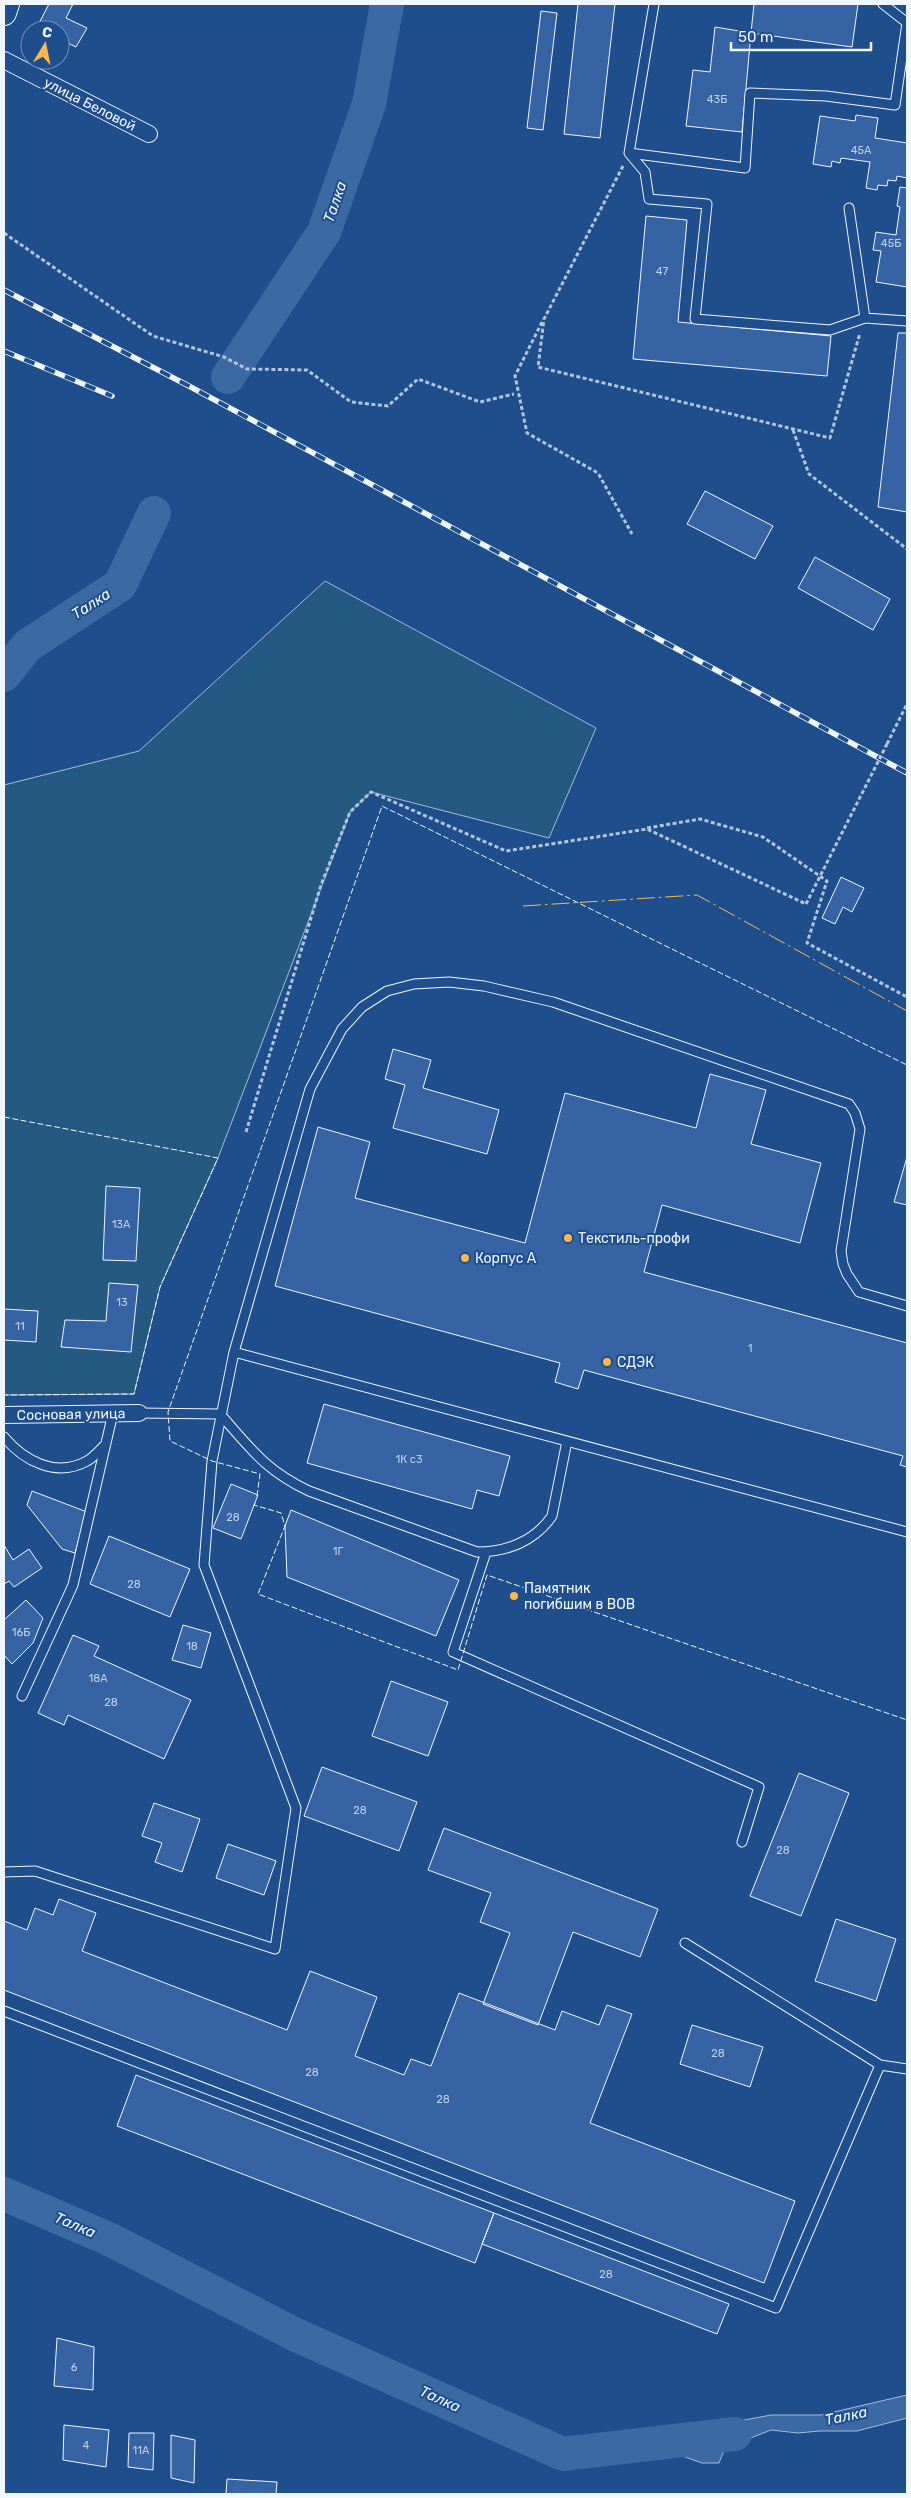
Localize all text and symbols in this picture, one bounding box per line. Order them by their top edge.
north arrow [20,20,70,70]
scale bar [731,20,871,52]
text: С [41,23,54,42]
text: 50 m [738,28,773,46]
street label: улица Беловой [41,74,139,135]
house number: 43Б [707,93,727,106]
house number: 45А [851,144,872,157]
water label: Талка [320,179,351,225]
house number: 45Б [881,237,901,250]
house number: 47 [656,265,668,278]
water label: Талка [68,585,114,623]
house number: 13А [112,1218,131,1231]
place label: Текстиль-профи [578,1230,690,1247]
marker: Текстиль-профи [562,1232,574,1244]
place label: Корпус А [475,1250,537,1267]
marker: Корпус А [459,1252,471,1264]
house number: 13 [116,1296,128,1309]
house number: 11 [15,1320,25,1333]
house number: 1 [748,1342,752,1355]
place label: СДЭК [617,1354,654,1371]
marker: СДЭК [601,1356,613,1368]
street label: Сосновая улица [17,1405,125,1424]
house number: 1К с3 [395,1453,423,1466]
house number: 28 [226,1511,240,1524]
house number: 1Г [333,1545,343,1558]
house number: 28 [127,1578,141,1591]
place label: Памятник погибшим в ВОВ [524,1580,635,1613]
marker: Памятник погибшим в ВОВ [508,1590,520,1602]
house number: 16Б [12,1626,30,1639]
house number: 18 [186,1640,198,1653]
house number: 18А [88,1672,108,1685]
house number: 28 [104,1696,118,1709]
house number: 28 [353,1804,367,1817]
house number: 28 [776,1844,790,1857]
house number: 28 [711,2047,725,2060]
house number: 28 [305,2066,319,2079]
house number: 28 [436,2093,450,2106]
water label: Талка [52,2208,98,2242]
house number: 28 [599,2268,613,2281]
house number: 6 [71,2361,78,2374]
water label: Талка [417,2382,463,2416]
water label: Талка [823,2403,869,2429]
house number: 4 [83,2439,90,2452]
house number: 11А [133,2444,150,2457]

